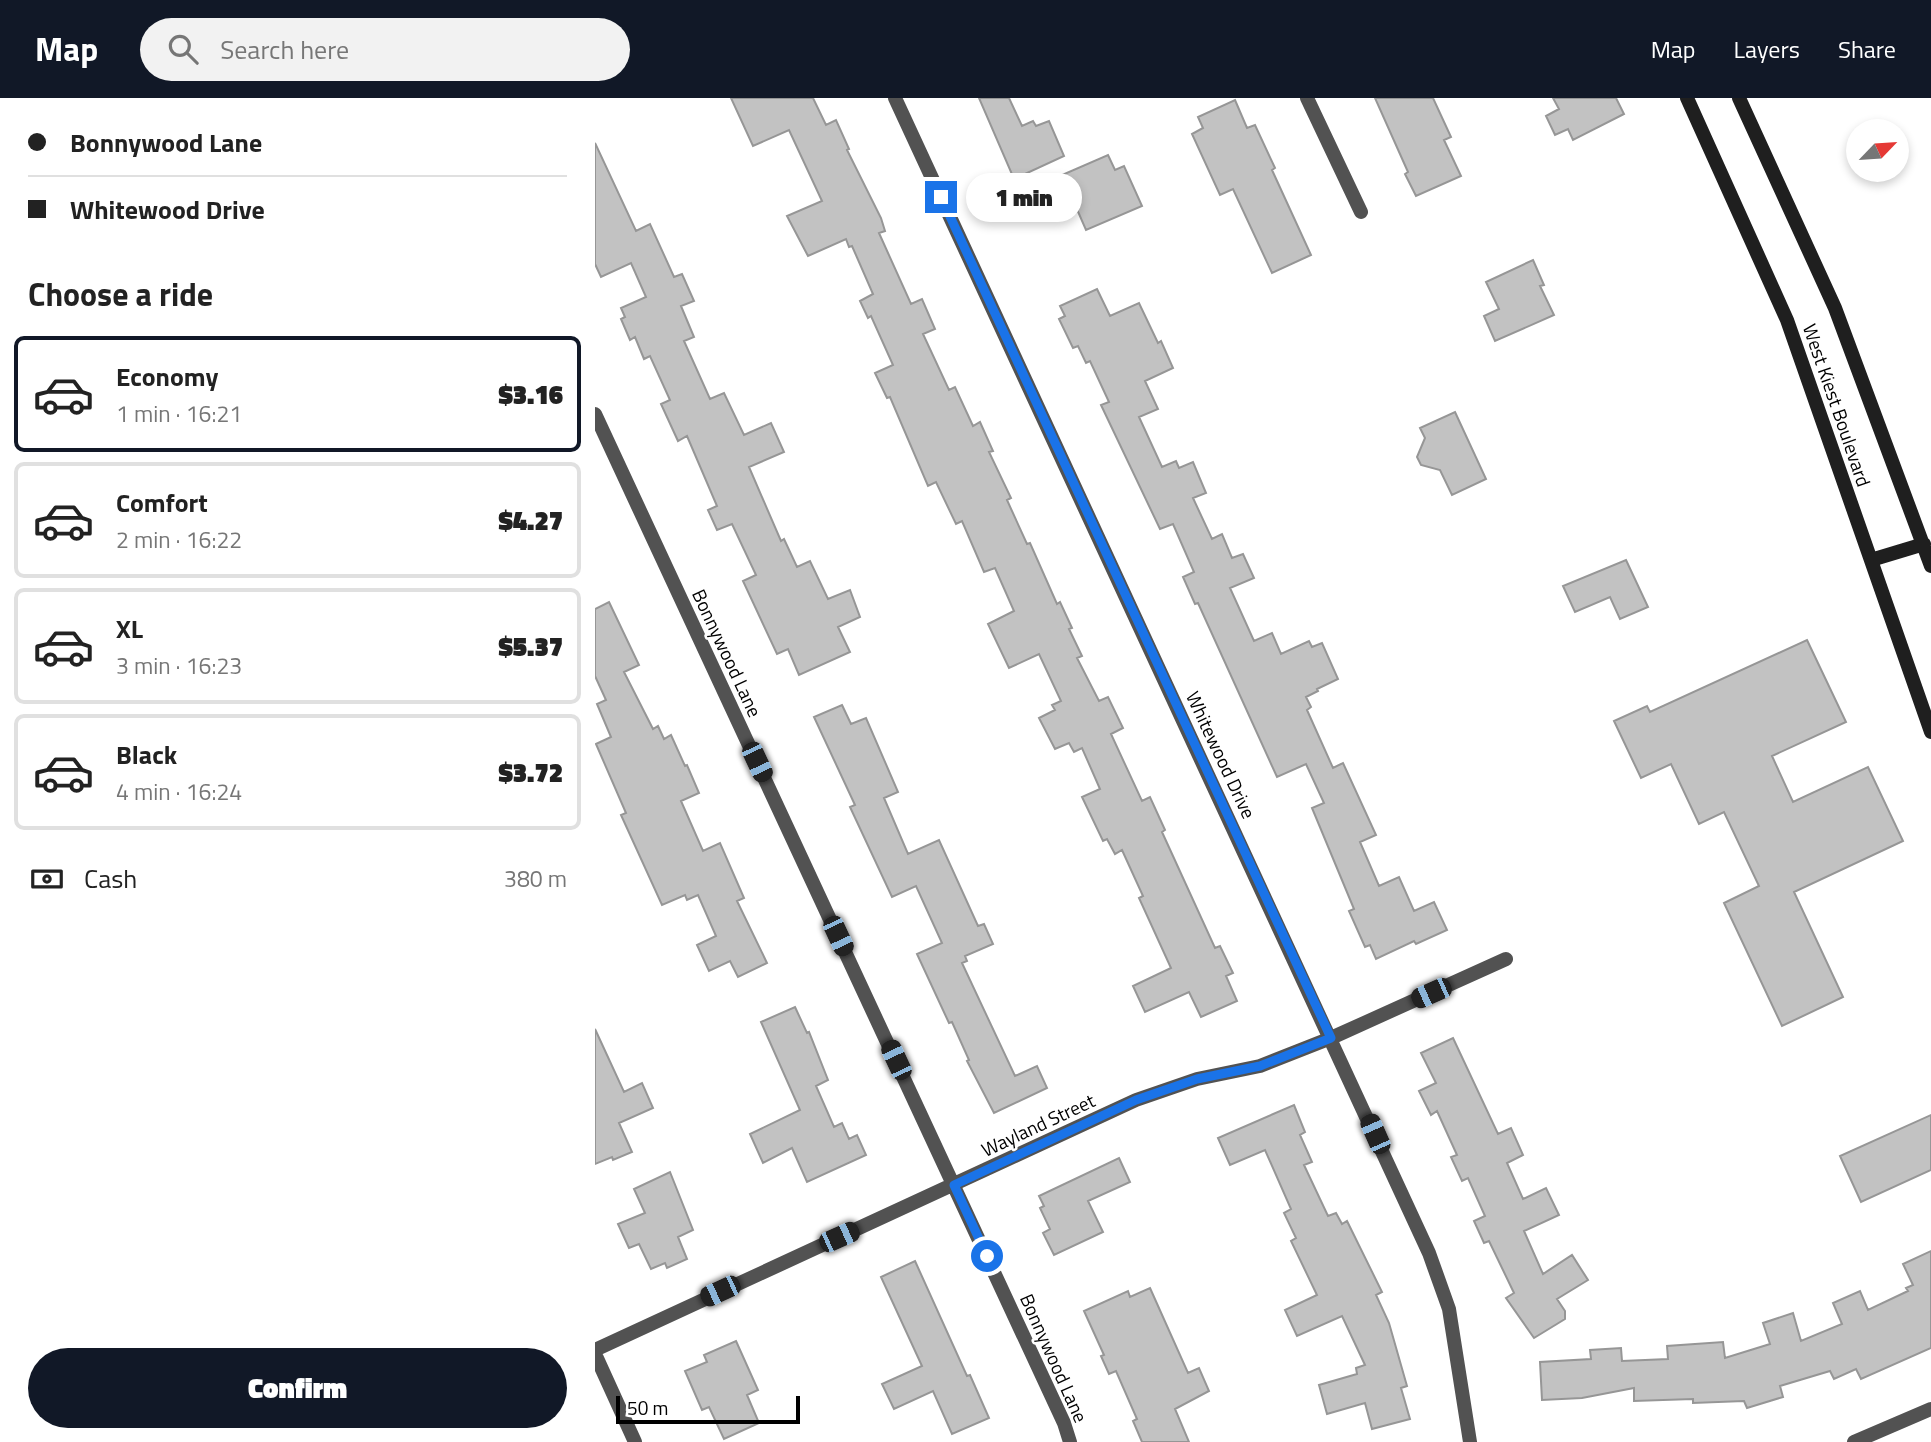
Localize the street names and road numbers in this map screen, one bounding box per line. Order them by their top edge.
street label: West Kiest Boulevard [1796,319,1879,490]
street label: Bonnywood Lane [685,584,770,722]
street label: Whitewood Drive [1179,686,1264,823]
street label: Wayland Street [976,1085,1100,1164]
street label: Bonnywood Lane [1013,1289,1096,1427]

